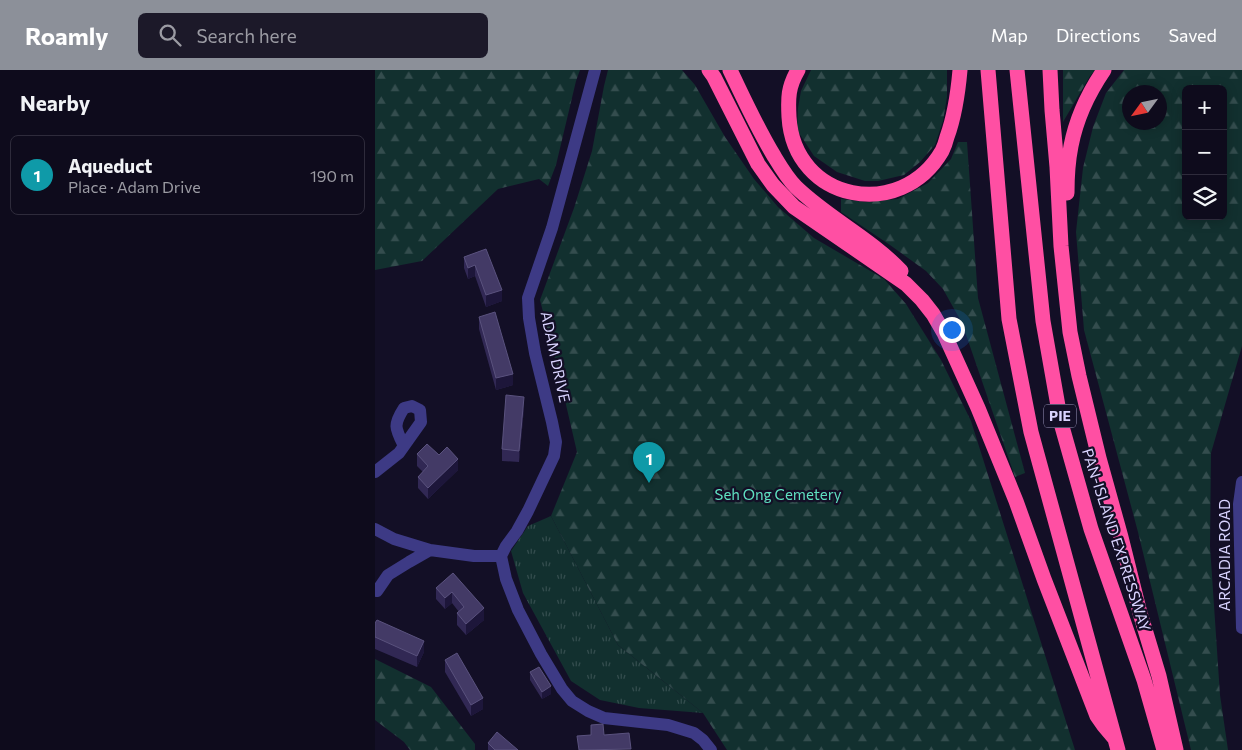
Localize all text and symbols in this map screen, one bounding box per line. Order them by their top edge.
search box [138,13,488,58]
text: Roamly [25,21,108,50]
icon: search [156,21,184,49]
text: Search here [196,24,297,47]
text: Map [991,24,1028,46]
text: Directions [1056,24,1140,46]
text: Saved [1168,24,1217,46]
north arrow [1122,85,1167,130]
map controls [1182,85,1227,220]
button: + [1182,85,1227,130]
text: Nearby [20,90,90,115]
button: − [1182,130,1227,175]
text: Aqueduct [68,154,152,177]
text: 1 [33,166,41,185]
text: 190 m [310,166,354,185]
button: layers [1182,175,1227,220]
text: Place · Adam Drive [68,177,201,196]
street label: ADAM DRIVE [538,309,574,404]
your location [939,317,965,343]
road number: PIE [1044,404,1076,428]
pin: 1 [633,442,665,483]
street label: PAN-ISLAND EXPRESSWAY [1079,446,1155,634]
park label: Seh Ong Cemetery [715,485,842,503]
street label: ARCADIA ROAD [1215,499,1233,611]

